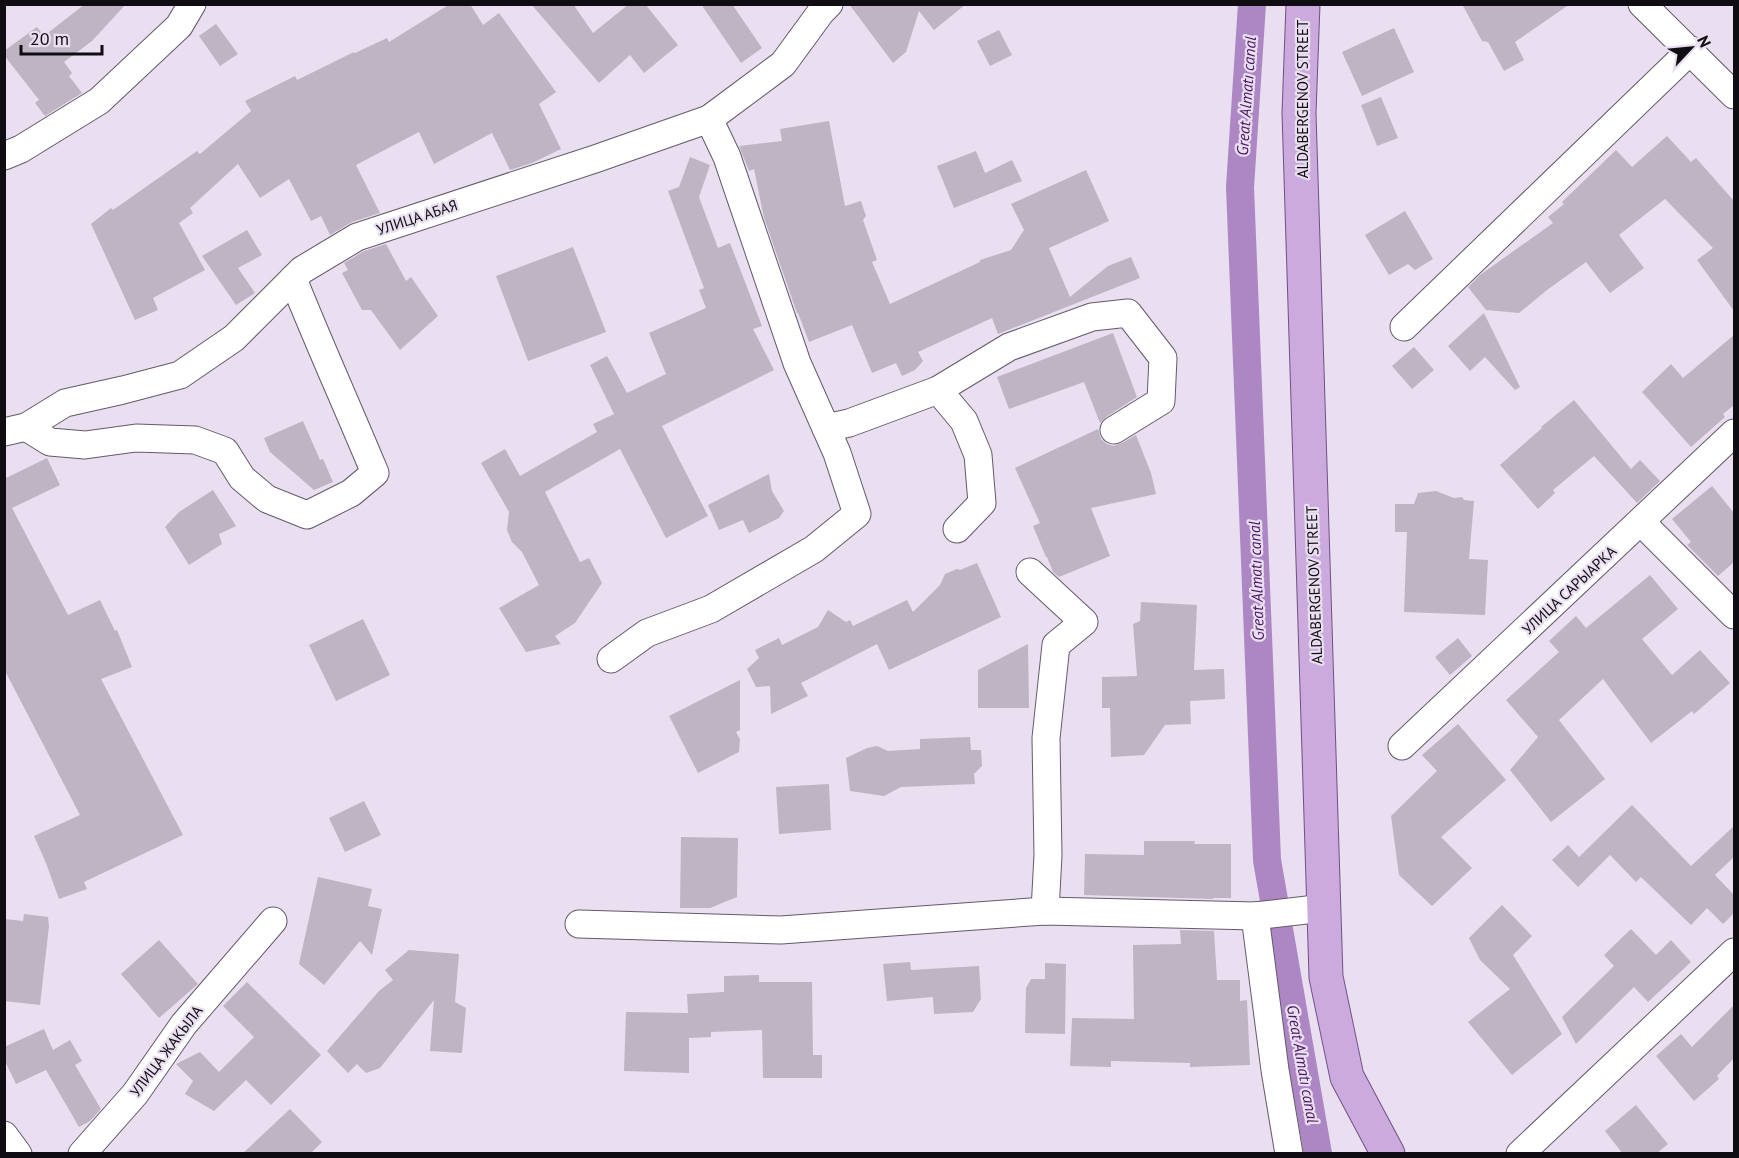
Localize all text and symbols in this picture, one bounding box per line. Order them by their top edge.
scale bar [21,18,102,56]
north arrow [1661,18,1721,78]
street label: ALDABERGENOV STREET [1293,19,1312,178]
text: 20 m [30,27,69,50]
text: N [1693,32,1716,51]
water label: Great Almatı canal [1232,35,1260,156]
street label: УЛИЦА АБАЯ [374,195,460,239]
street label: ALDABERGENOV STREET [1302,505,1326,665]
water label: Great Almatı canal [1244,520,1268,641]
street label: УЛИЦА САРЫАРКА [1518,541,1620,638]
street label: УЛИЦА ЖАКЫЛА [125,1001,207,1100]
water label: Great Almatı canal [1283,1003,1323,1125]

